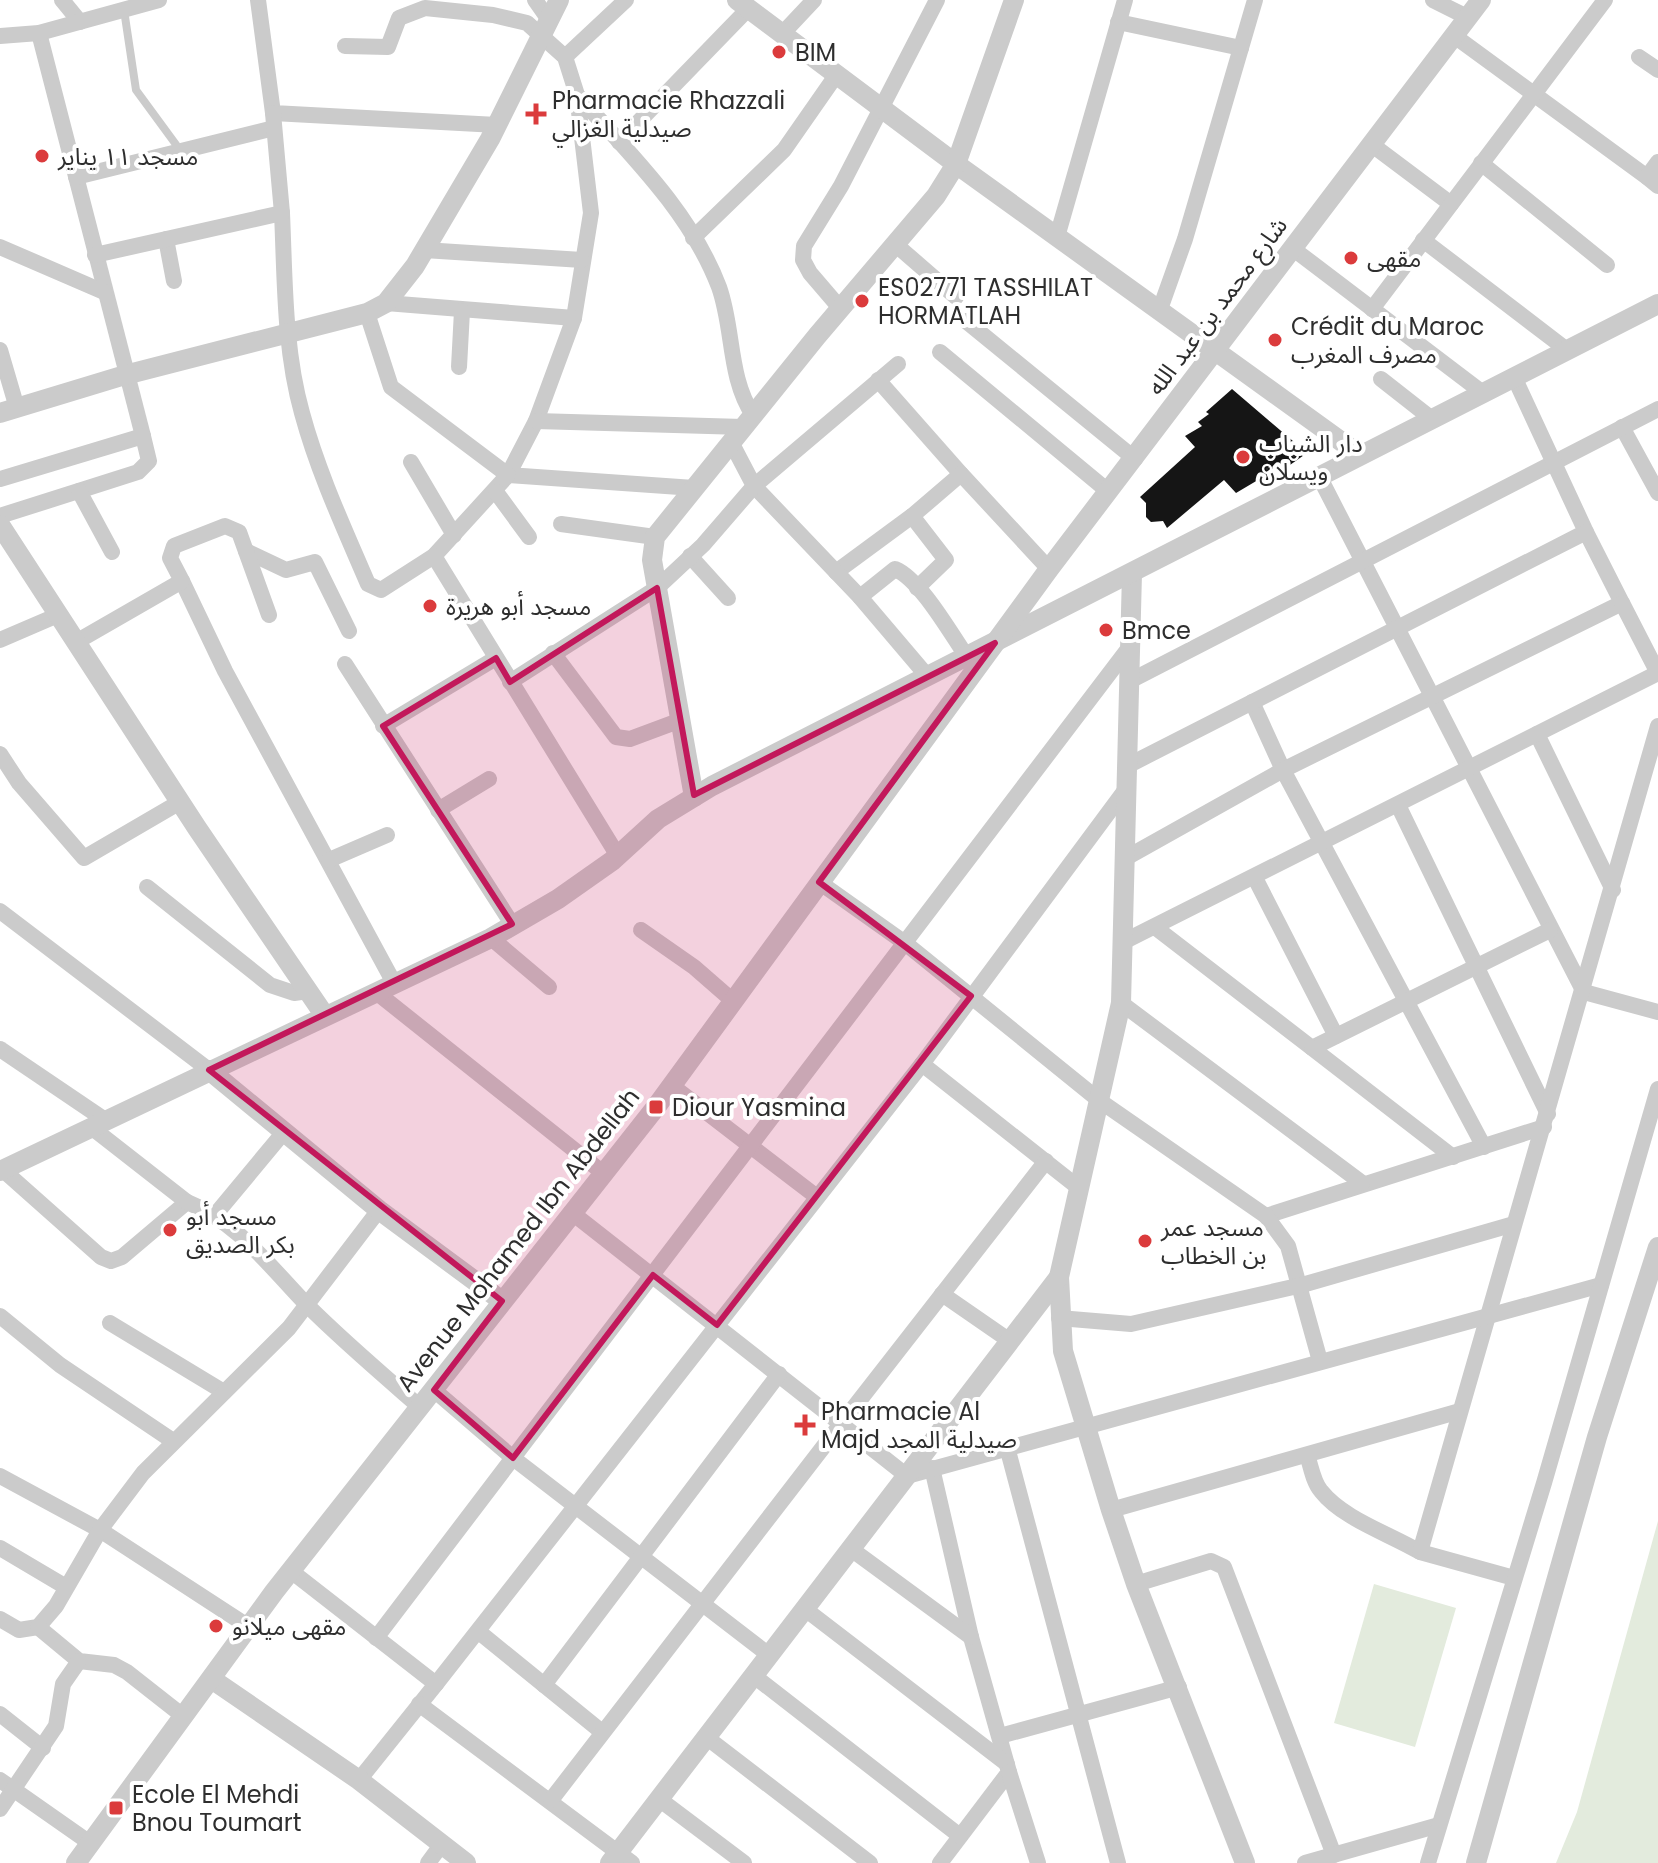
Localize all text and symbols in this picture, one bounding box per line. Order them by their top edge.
place label: BIM [795,36,836,69]
marker: BIM [770,43,788,61]
place label: Pharmacie Rhazzali صيدلية الغزالي [552,84,785,147]
marker: Pharmacie Rhazzali صيدلية الغزالي [527,105,545,123]
place label: مسجد ١١ يناير [57,140,198,173]
marker: مسجد ١١ يناير [33,147,51,165]
street label: شارع محمد بن عبد الله [1139,210,1296,402]
place label: مقهى [1367,242,1421,275]
marker: مقهى [1342,249,1360,267]
place label: ES02771 TASSHILAT HORMATLAH [878,271,1093,332]
marker: ES02771 TASSHILAT HORMATLAH [853,292,871,310]
place label: Crédit du Maroc مصرف المغرب [1291,310,1484,371]
marker: Crédit du Maroc مصرف المغرب [1266,331,1284,349]
place label: دار الشباب ويسلان [1259,427,1363,488]
marker: دار الشباب ويسلان [1234,448,1252,466]
place label: مسجد أبو هريرة [446,590,591,623]
marker: مسجد أبو هريرة [421,597,439,615]
place label: Bmce [1122,614,1191,647]
marker: Bmce [1097,621,1115,639]
street label: Avenue Mohamed Ibn Abdellah [389,1081,647,1399]
place label: Diour Yasmina [672,1091,846,1124]
marker: Diour Yasmina [647,1098,665,1116]
place label: مسجد أبو بكر الصديق [186,1200,295,1261]
place label: مسجد عمر بن الخطاب [1160,1211,1266,1272]
marker: مسجد أبو بكر الصديق [161,1221,179,1239]
marker: مسجد عمر بن الخطاب [1136,1232,1154,1250]
place label: Pharmacie Al Majd صيدلية المجد [821,1395,1017,1456]
marker: Pharmacie Al Majd صيدلية المجد [796,1416,814,1434]
place label: مقهى ميلانو [232,1610,346,1643]
marker: مقهى ميلانو [207,1617,225,1635]
place label: Ecole El Mehdi Bnou Toumart [132,1778,302,1839]
marker: Ecole El Mehdi Bnou Toumart [107,1799,125,1817]

